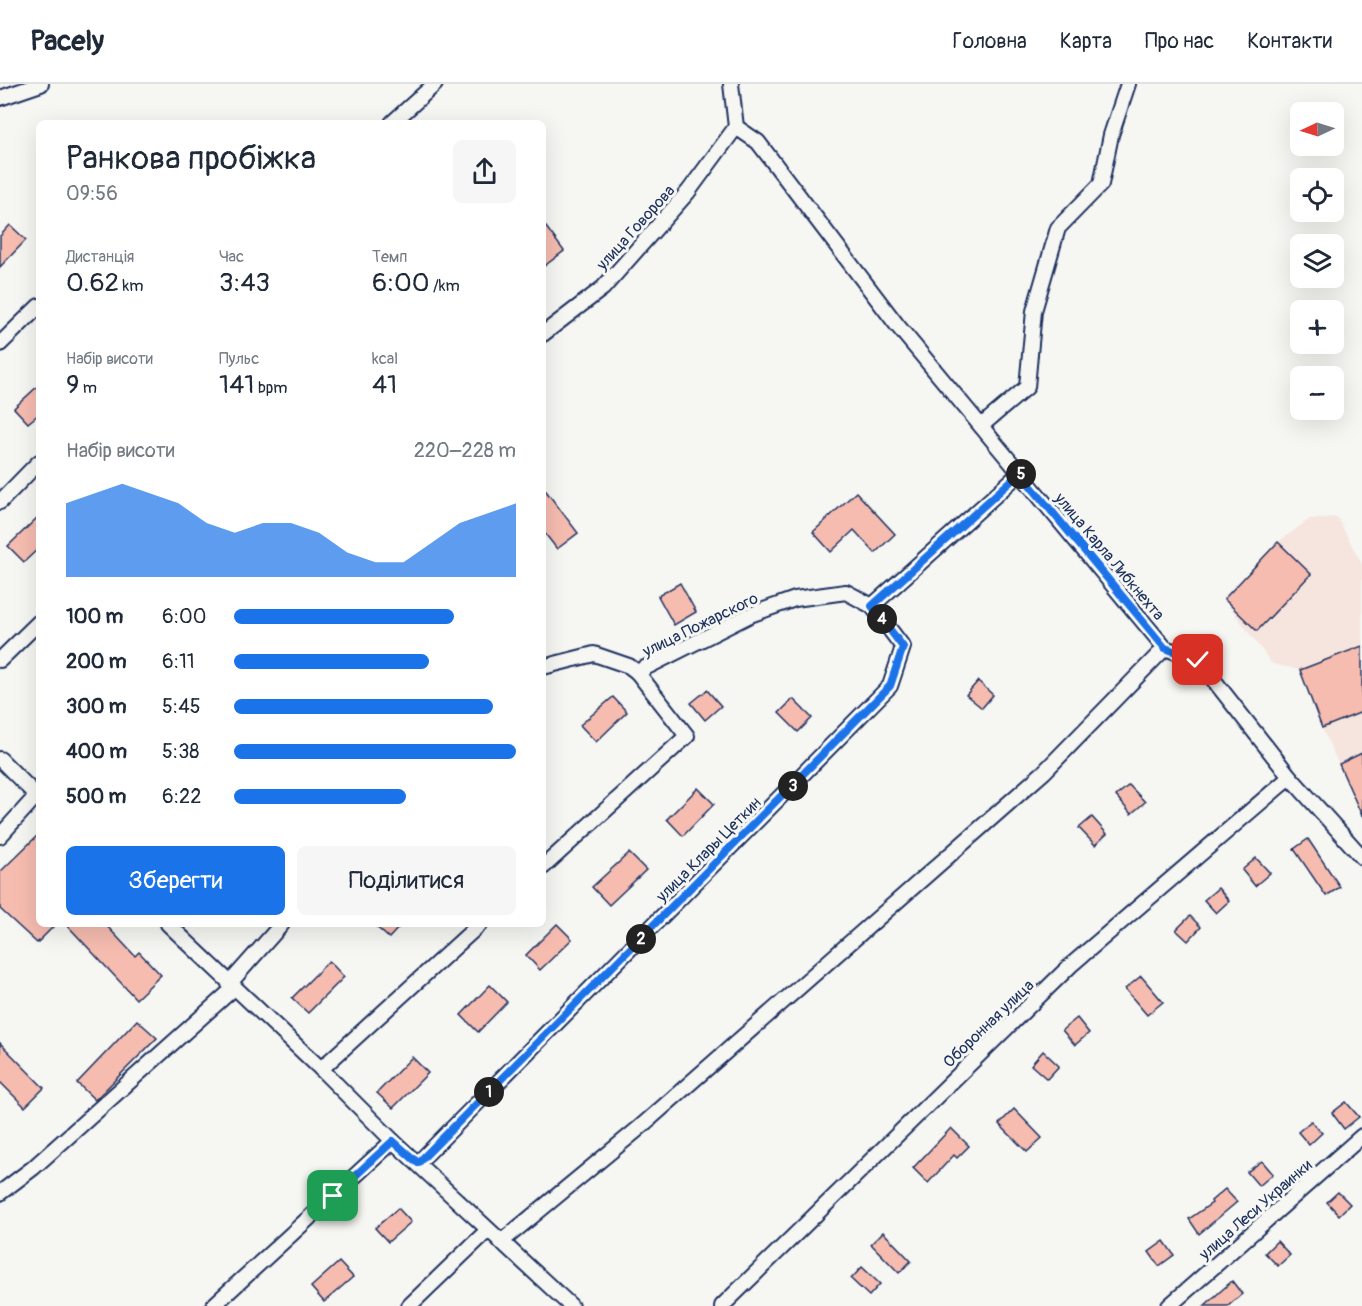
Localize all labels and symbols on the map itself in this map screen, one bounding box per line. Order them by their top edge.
north arrow [1290,102,1344,156]
street label: улица Говорова [592,181,679,275]
pin: 5 [1006,459,1036,489]
street label: улица Карла Либкнехта [1049,488,1168,624]
street label: улица Пожарского [639,588,762,662]
pin: 4 [867,604,897,634]
pin [1172,634,1223,685]
pin: 3 [778,771,808,801]
street label: улица Клары Цеткин [651,793,765,907]
pin: 2 [626,924,656,954]
street label: Оборонная улица [939,975,1038,1072]
pin: 1 [474,1077,504,1107]
street label: улица Леси Украинки [1194,1155,1316,1265]
pin [307,1170,358,1221]

